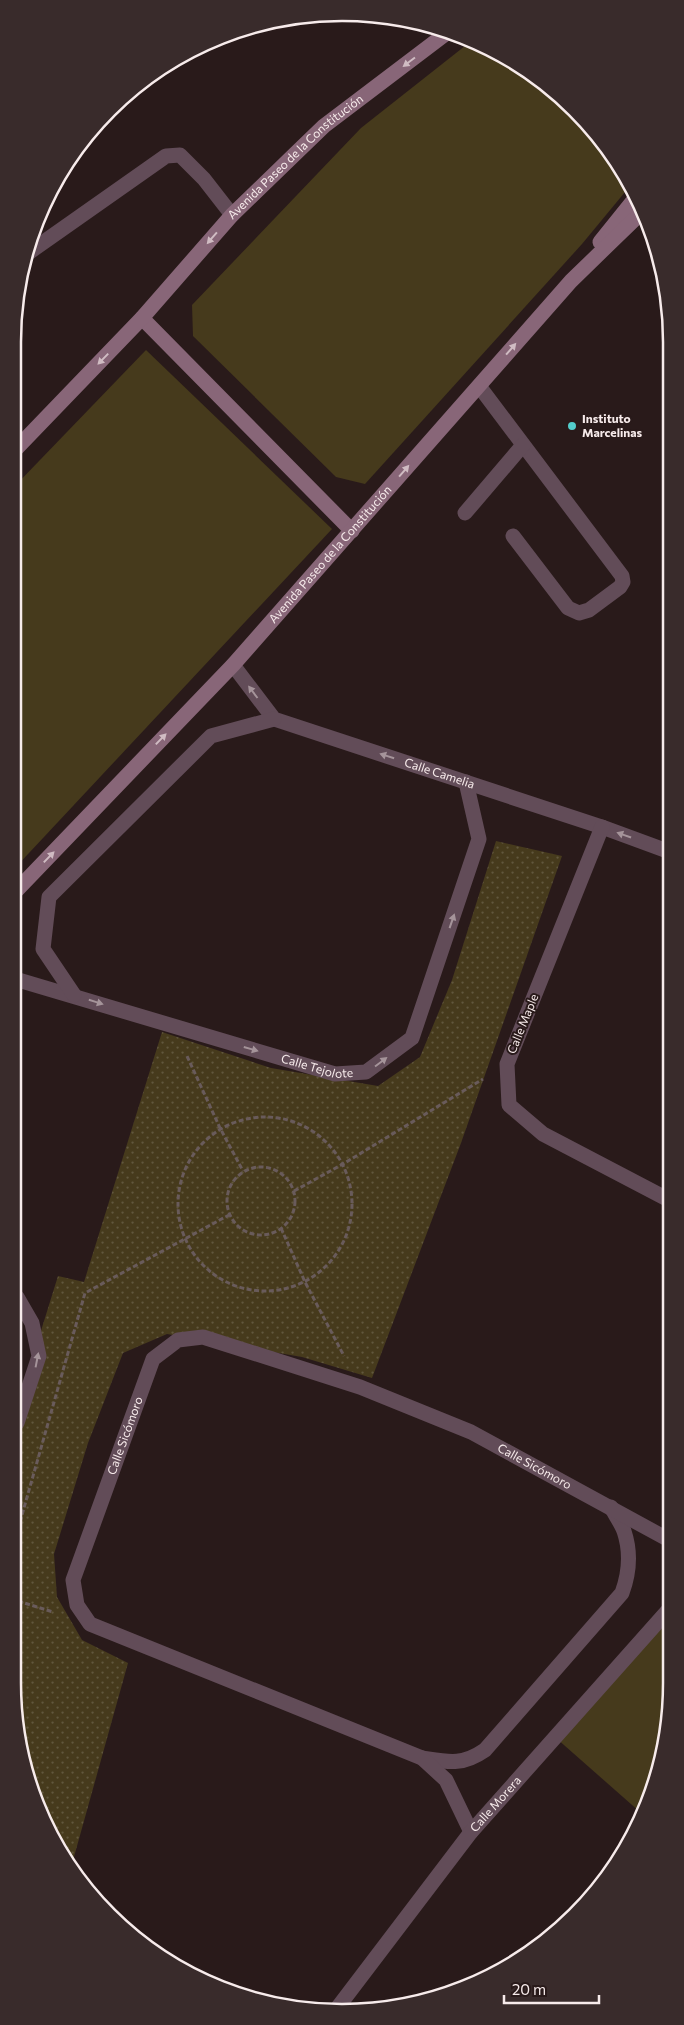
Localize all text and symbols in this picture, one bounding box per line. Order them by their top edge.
one-way arrow [403,56,416,67]
street label: Avenida Paseo de la Constitución [224,91,365,221]
one-way arrow [206,232,218,244]
one-way arrow [506,342,517,355]
one-way arrow [97,352,109,364]
place label: Instituto Marcelinas [582,411,643,439]
marker: Instituto Marcelinas [566,420,578,432]
one-way arrow [399,465,410,478]
street label: Avenida Paseo de la Constitución [265,482,394,625]
one-way arrow [248,686,259,699]
one-way arrow [155,734,167,746]
one-way arrow [379,752,394,760]
street label: Calle Camelia [403,754,477,791]
one-way arrow [616,830,631,838]
one-way arrow [43,851,55,863]
one-way arrow [448,914,456,929]
street label: Calle Maple [504,992,540,1056]
one-way arrow [89,998,104,1006]
one-way arrow [244,1045,259,1053]
street label: Calle Tejolote [280,1050,354,1080]
one-way arrow [374,1056,387,1067]
one-way arrow [33,1352,41,1368]
street label: Calle Sicómoro [104,1395,145,1476]
street label: Calle Sicómoro [496,1440,574,1491]
street label: Calle Morera [467,1773,523,1834]
scale bar [504,1972,599,2004]
text: 20 m [512,1980,546,1998]

